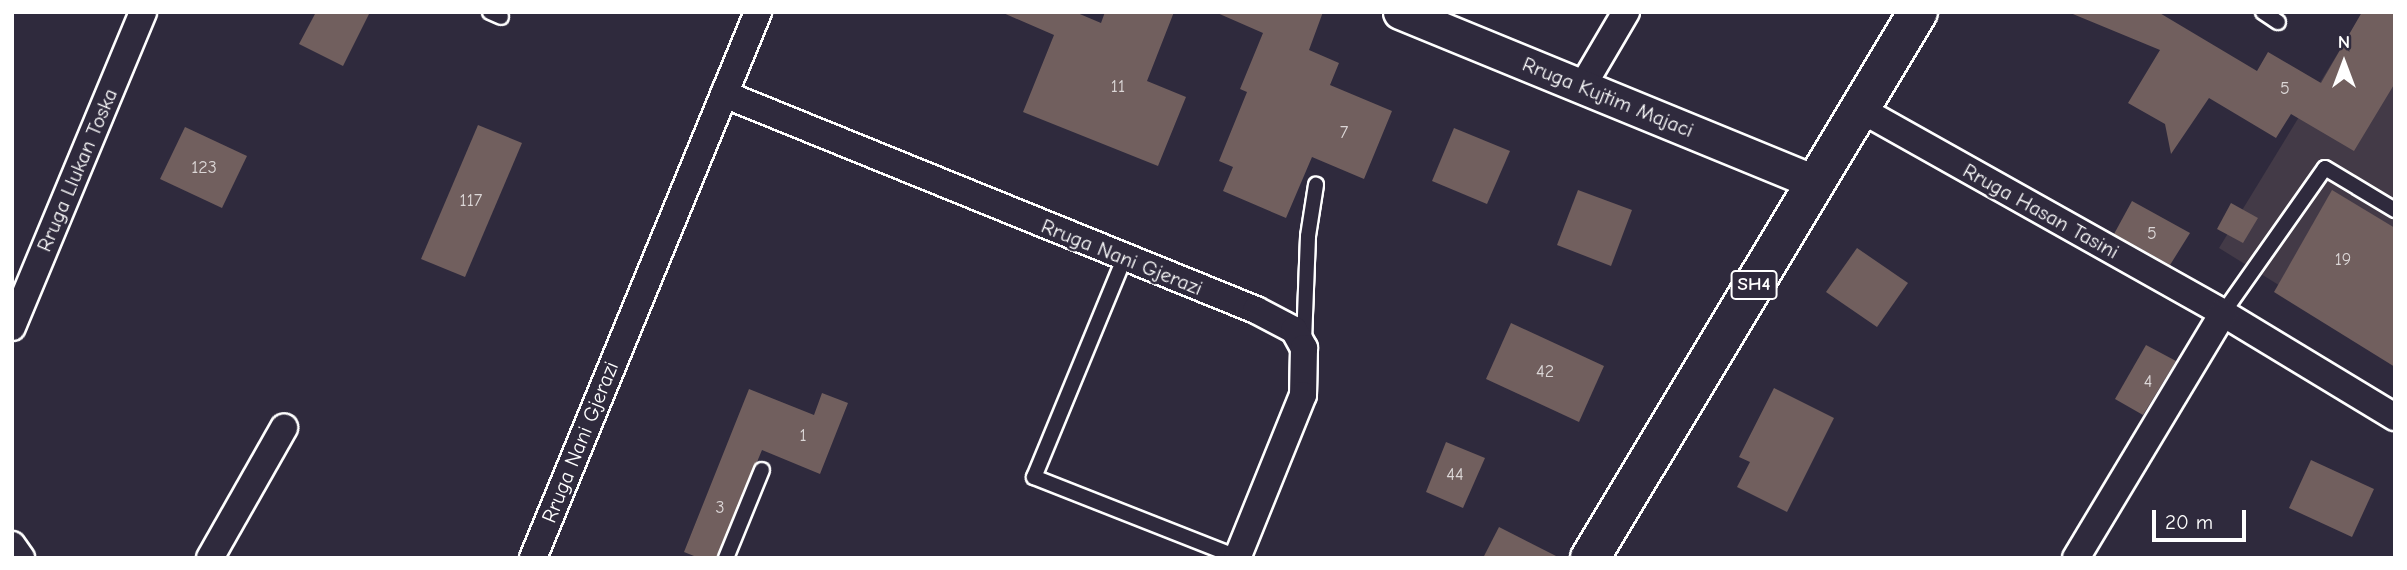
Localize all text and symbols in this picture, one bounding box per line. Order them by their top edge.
north arrow [2309,28,2379,98]
text: N [2338,31,2350,53]
street label: Rruga Kujtim Majaci [1519,51,1697,143]
house number: 11 [1111,76,1125,98]
house number: 5 [2280,78,2290,100]
street label: Rruga Llukan Toska [31,85,123,255]
house number: 7 [1340,122,1348,144]
house number: 123 [191,157,217,179]
street label: Rruga Hasan Tasini [1959,158,2123,264]
house number: 117 [460,190,482,212]
street label: Rruga Nani Gjerazi [1038,213,1206,301]
house number: 5 [2147,223,2157,245]
house number: 19 [2335,249,2351,271]
road number: SH4 [1730,270,1778,300]
street label: Rruga Nani Gjerazi [536,358,624,526]
house number: 42 [1536,361,1554,383]
house number: 4 [2144,371,2152,393]
house number: 1 [799,425,807,447]
house number: 44 [1446,464,1464,486]
scale bar [2155,496,2250,540]
house number: 3 [715,497,725,519]
text: 20 m [2165,510,2213,534]

